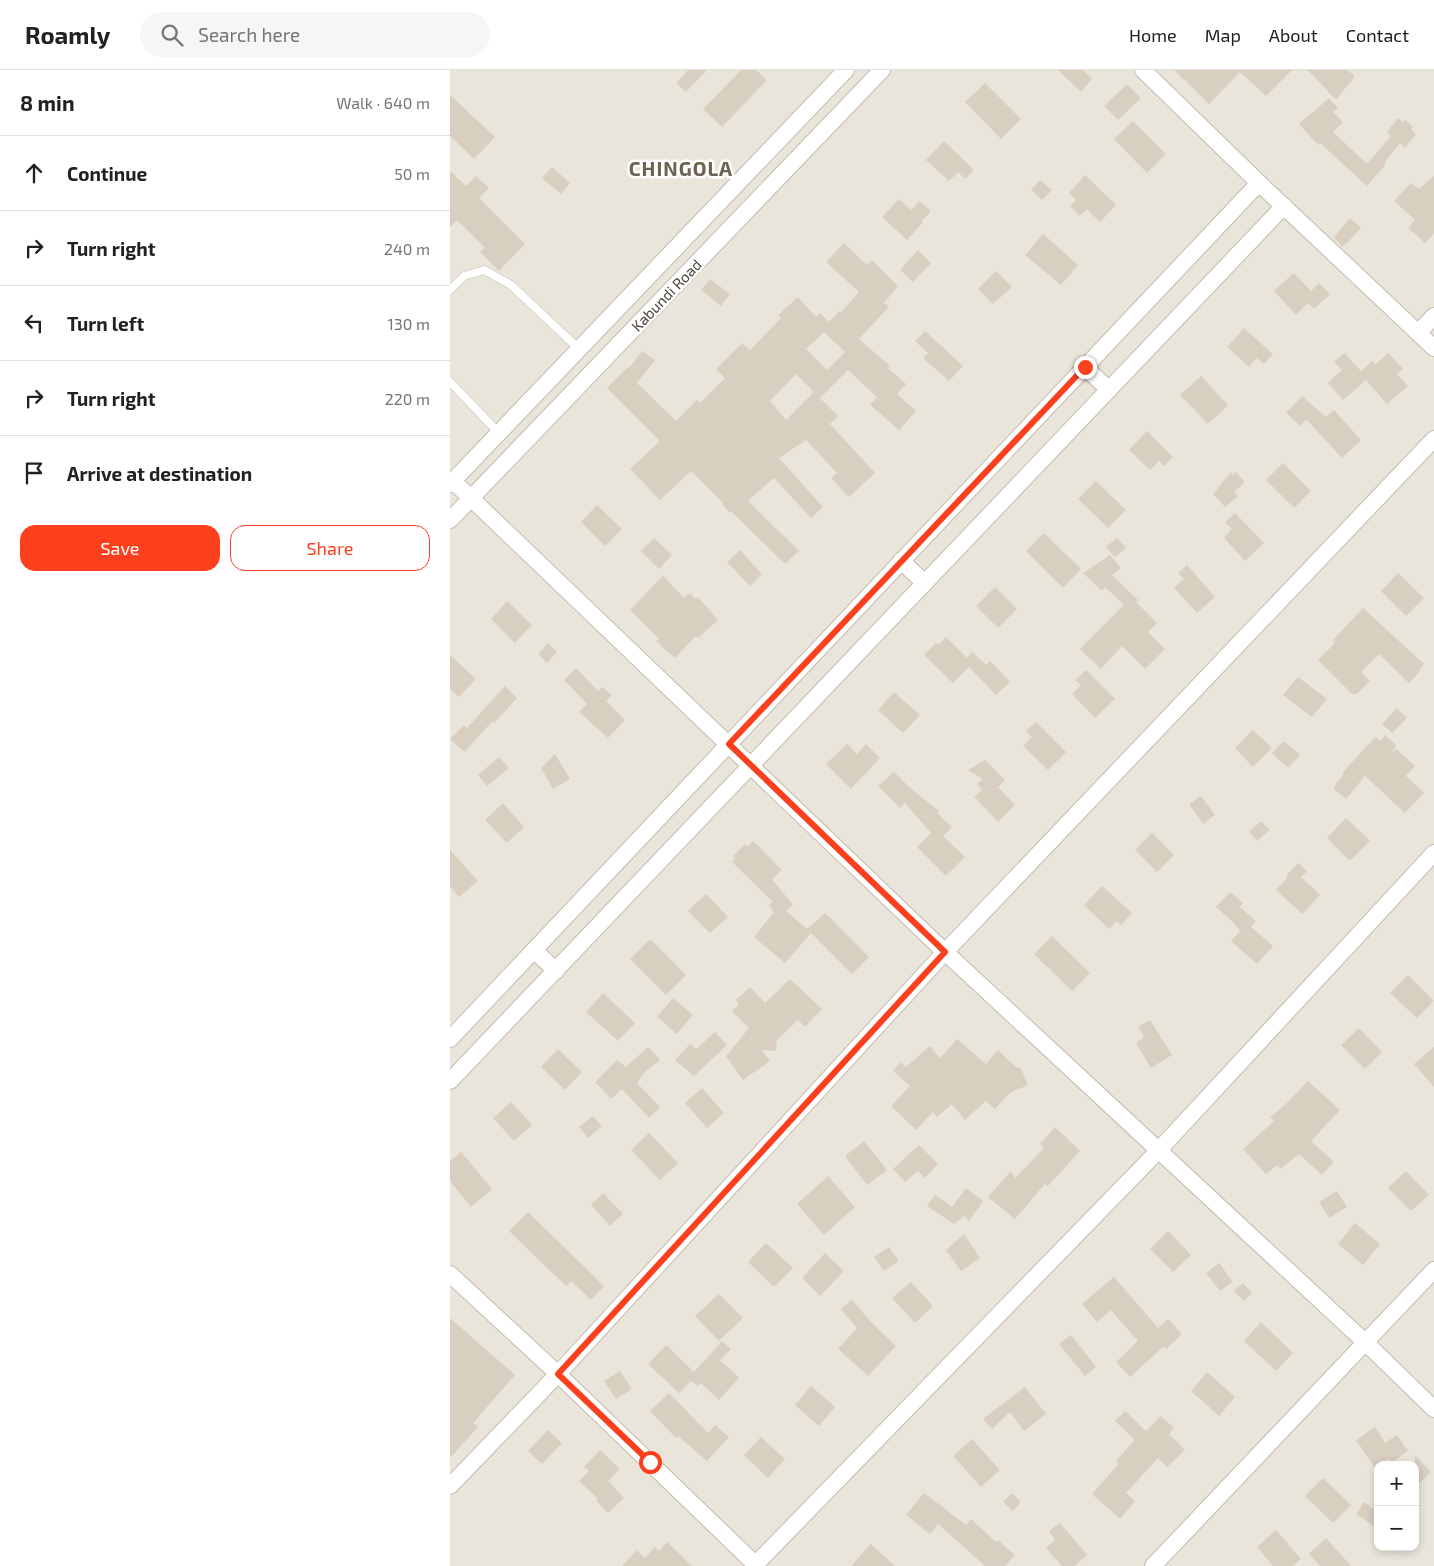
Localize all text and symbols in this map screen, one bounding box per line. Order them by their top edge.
search box [140,12,490,57]
text: Roamly [25,20,110,49]
icon: search [158,21,186,49]
text: Search here [198,23,300,46]
text: Home [1129,24,1177,46]
text: Map [1205,24,1241,46]
text: About [1269,24,1318,46]
text: Contact [1346,24,1409,46]
text: 8 min [20,90,75,115]
text: Walk · 640 m [336,93,430,112]
district label: CHINGOLA [629,156,733,180]
icon: ahead [20,159,48,187]
text: Continue [67,162,147,185]
text: 50 m [394,164,430,183]
icon: right [20,234,48,262]
text: Turn right [67,237,155,260]
text: 240 m [384,239,430,258]
street label: Kabundi Road [627,255,705,335]
icon: left [20,309,48,337]
text: Turn left [67,312,144,335]
text: 130 m [388,314,430,333]
route end [1074,356,1097,379]
icon: right [20,384,48,412]
text: Turn right [67,387,155,410]
text: 220 m [385,389,430,408]
icon: arrive [20,459,48,487]
text: Arrive at destination [67,462,252,485]
button: Save [20,525,220,571]
button: Share [230,525,430,571]
route start [639,1451,662,1474]
map controls [1374,1461,1419,1551]
button: + [1374,1461,1419,1506]
button: − [1374,1506,1419,1551]

